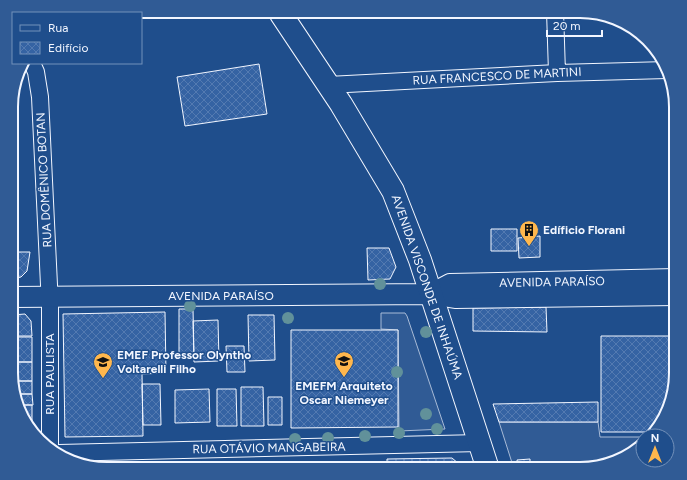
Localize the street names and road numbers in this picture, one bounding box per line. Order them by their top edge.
street label: RUA FRANCESCO DE MARTINI [412,65,582,87]
street label: RUA DOMÊNICO BOTAN [33,112,55,248]
street label: AVENIDA VISCONDE DE INHAÚMA [389,193,465,381]
street label: AVENIDA PARAÍSO [499,274,605,290]
street label: AVENIDA PARAÍSO [168,289,274,303]
street label: RUA PAULISTA [43,333,57,415]
street label: RUA OTÁVIO MANGABEIRA [192,440,346,456]

